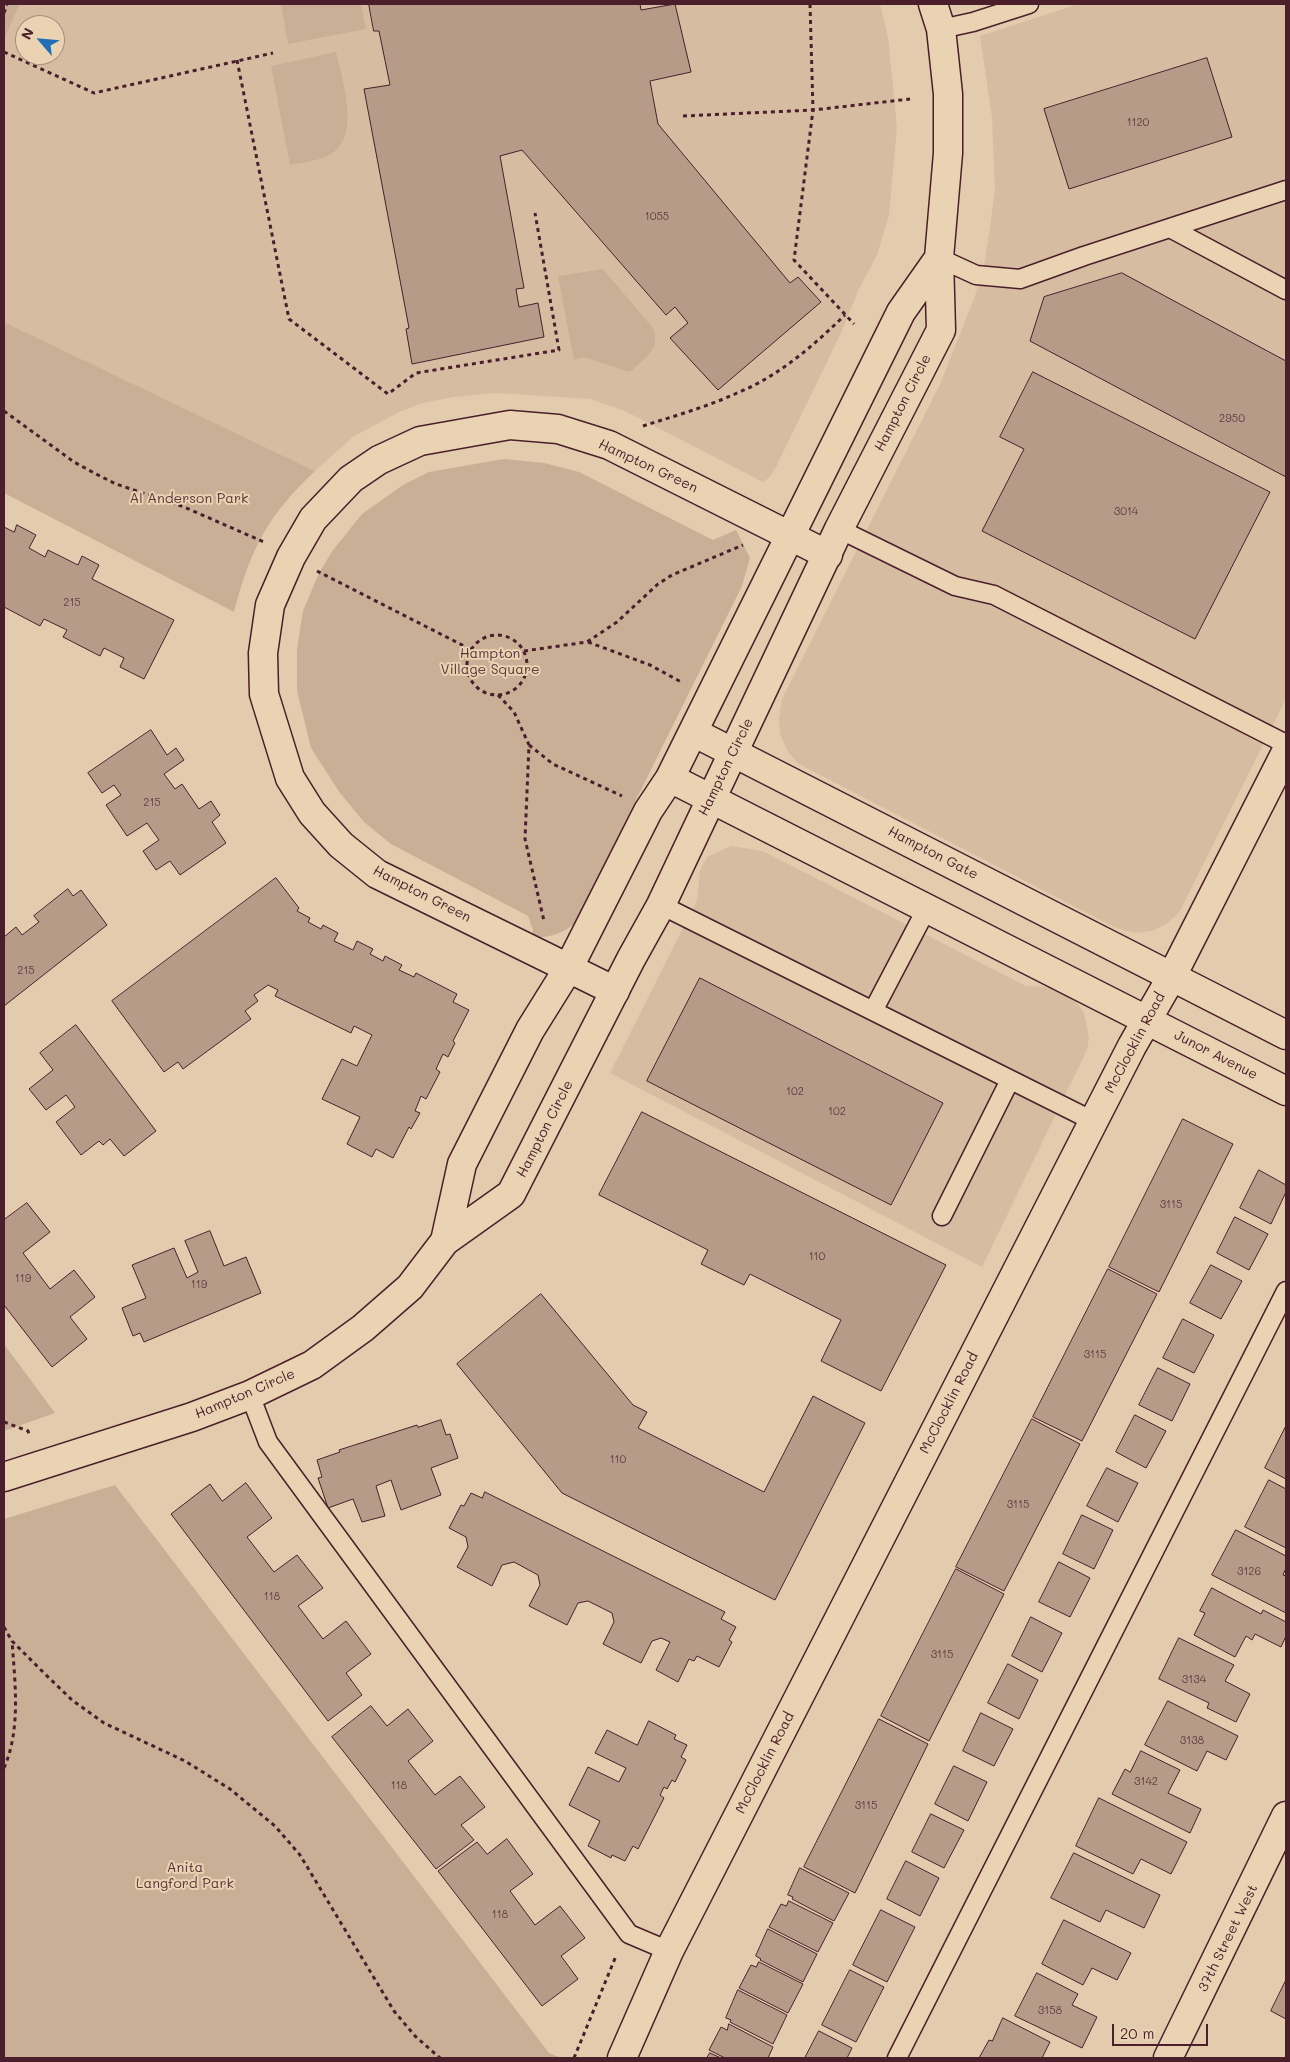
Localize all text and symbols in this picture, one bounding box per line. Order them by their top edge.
north arrow [15,15,65,65]
text: N [16,24,38,42]
house number: 1120 [1127,116,1149,130]
house number: 1055 [645,210,669,224]
street label: Hampton Circle [871,352,935,454]
house number: 2950 [1219,412,1245,426]
street label: Hampton Green [596,436,700,496]
park label: Al Anderson Park [130,491,248,507]
house number: 3014 [1114,505,1138,519]
house number: 215 [63,596,81,610]
park label: Hampton Village Square [440,646,540,679]
street label: Hampton Circle [695,715,757,819]
house number: 215 [143,796,161,810]
street label: Hampton Gate [885,823,981,883]
street label: Hampton Green [370,862,474,926]
house number: 215 [17,964,35,978]
street label: McClocklin Road [1101,990,1169,1096]
street label: Junor Avenue [1171,1027,1261,1083]
street label: Hampton Circle [513,1078,577,1180]
house number: 102 [786,1085,804,1099]
house number: 102 [828,1105,846,1119]
house number: 3115 [1160,1198,1182,1212]
house number: 110 [809,1250,825,1264]
house number: 119 [15,1272,31,1286]
house number: 119 [191,1278,207,1292]
house number: 3115 [1084,1348,1106,1362]
street label: McClocklin Road [916,1349,982,1457]
street label: Hampton Circle [193,1365,297,1423]
house number: 110 [610,1453,626,1467]
house number: 3115 [1007,1498,1029,1512]
house number: 3126 [1237,1565,1261,1579]
house number: 118 [264,1590,280,1604]
house number: 3115 [931,1648,953,1662]
house number: 3134 [1182,1673,1206,1687]
street label: McClocklin Road [732,1709,798,1817]
house number: 3138 [1180,1734,1204,1748]
house number: 3142 [1134,1775,1158,1789]
house number: 118 [391,1779,407,1793]
house number: 3115 [855,1799,877,1813]
park label: Anita Langford Park [136,1860,234,1892]
street label: 37th Street West [1195,1882,1261,1994]
house number: 118 [492,1908,508,1922]
house number: 3158 [1038,2004,1062,2018]
scale bar [1115,2014,1211,2046]
text: 20 m [1120,2023,1154,2043]

